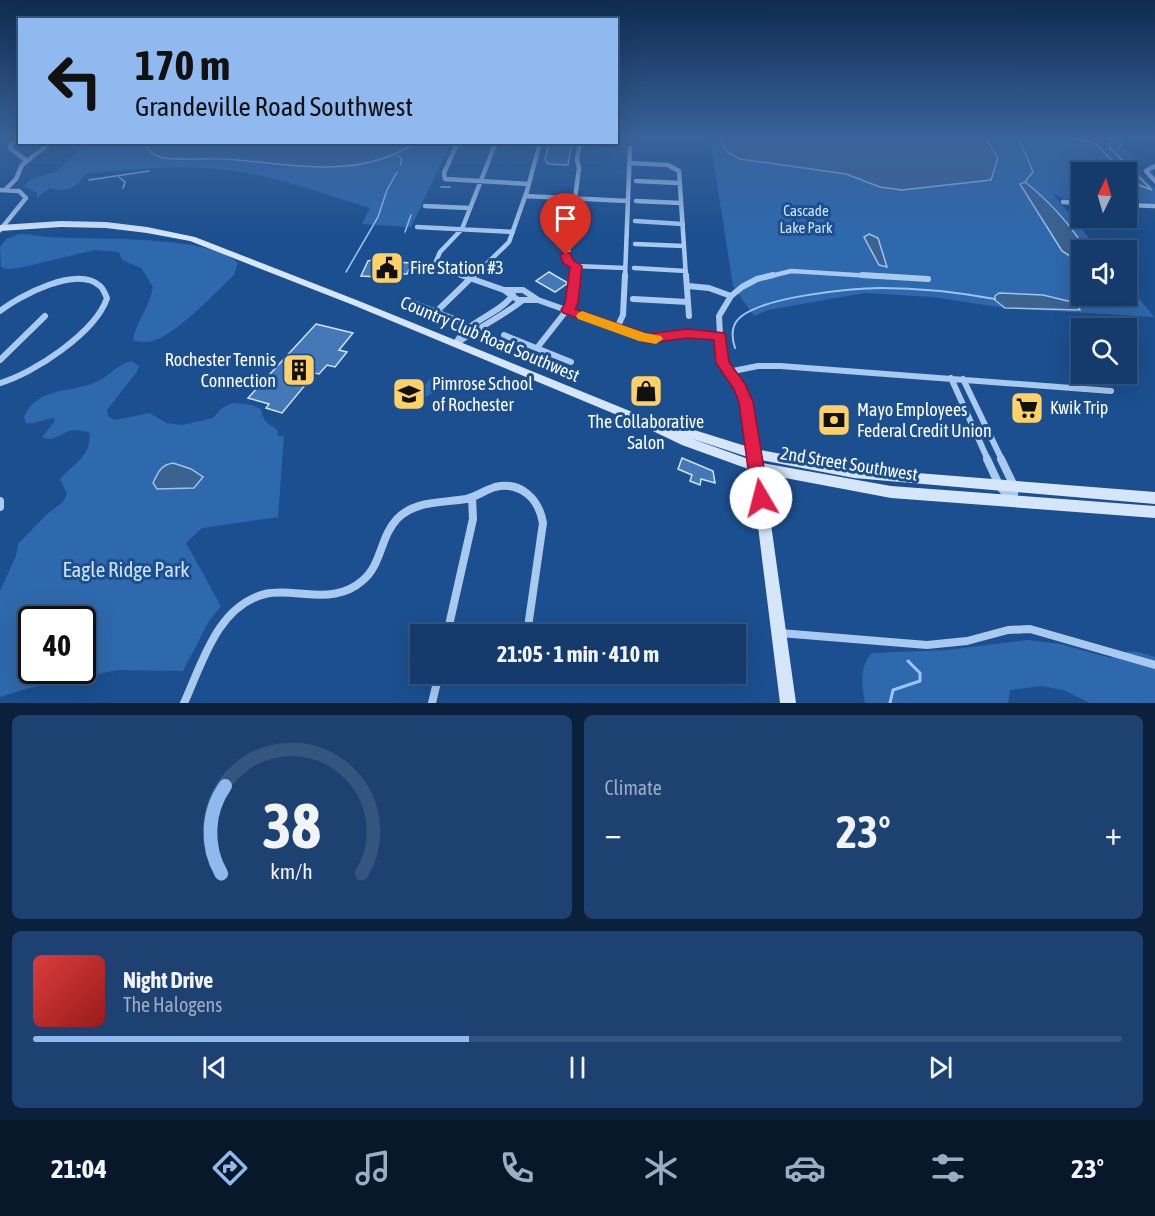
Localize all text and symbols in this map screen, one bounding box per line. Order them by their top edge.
text: 170 m [135,41,230,89]
icon: left [36,42,114,120]
text: Grandeville Road Southwest [135,91,413,122]
north arrow [1071,162,1137,228]
map controls [1071,162,1137,384]
pin [540,193,591,255]
icon: arrive [549,202,582,235]
park label: Cascade Lake Park [780,202,833,236]
button: sound [1071,240,1137,306]
public building icon: Fire Station #3 [369,250,405,286]
place label: Fire Station #3 [410,257,504,278]
street label: Country Club Road Southwest [397,291,583,386]
button: search [1071,318,1137,384]
place label: Rochester Tennis Connection [165,349,276,391]
building icon: Rochester Tennis Connection [281,352,317,388]
place label: Pimrose School of Rochester [432,373,533,415]
shop icon: The Collaborative Salon [628,373,664,409]
school or university icon: Pimrose School of Rochester [391,376,427,412]
supermarket icon: Kwik Trip [1009,390,1045,426]
place label: Kwik Trip [1050,397,1108,418]
place label: Mayo Employees Federal Credit Union [857,399,992,441]
bank icon: Mayo Employees Federal Credit Union [816,402,852,438]
place label: The Collaborative Salon [588,411,704,453]
street label: 2nd Street Southwest [779,442,919,485]
position arrow [729,466,793,530]
park label: Eagle Ridge Park [63,557,189,581]
speed limit sign: 40 [18,606,96,684]
text: 21:05 · 1 min · 410 m [497,641,659,667]
text: Climate [605,776,662,799]
text: 38 [262,790,321,861]
text: 23° [836,806,891,858]
text: − [605,814,622,852]
text: + [1105,814,1122,852]
text: km/h [270,859,313,884]
text: Night Drive [123,967,213,993]
text: The Halogens [123,993,222,1016]
icon: previous [198,1051,231,1084]
icon: pause [561,1051,594,1084]
icon: next [924,1051,957,1084]
icon: directions [209,1147,251,1189]
icon: music [352,1147,394,1189]
icon: phone [496,1147,538,1189]
icon: climate [640,1147,682,1189]
icon: car [784,1147,826,1189]
icon: filters [927,1147,969,1189]
text: 21:04 [51,1153,107,1184]
text: 23° [1071,1153,1104,1184]

